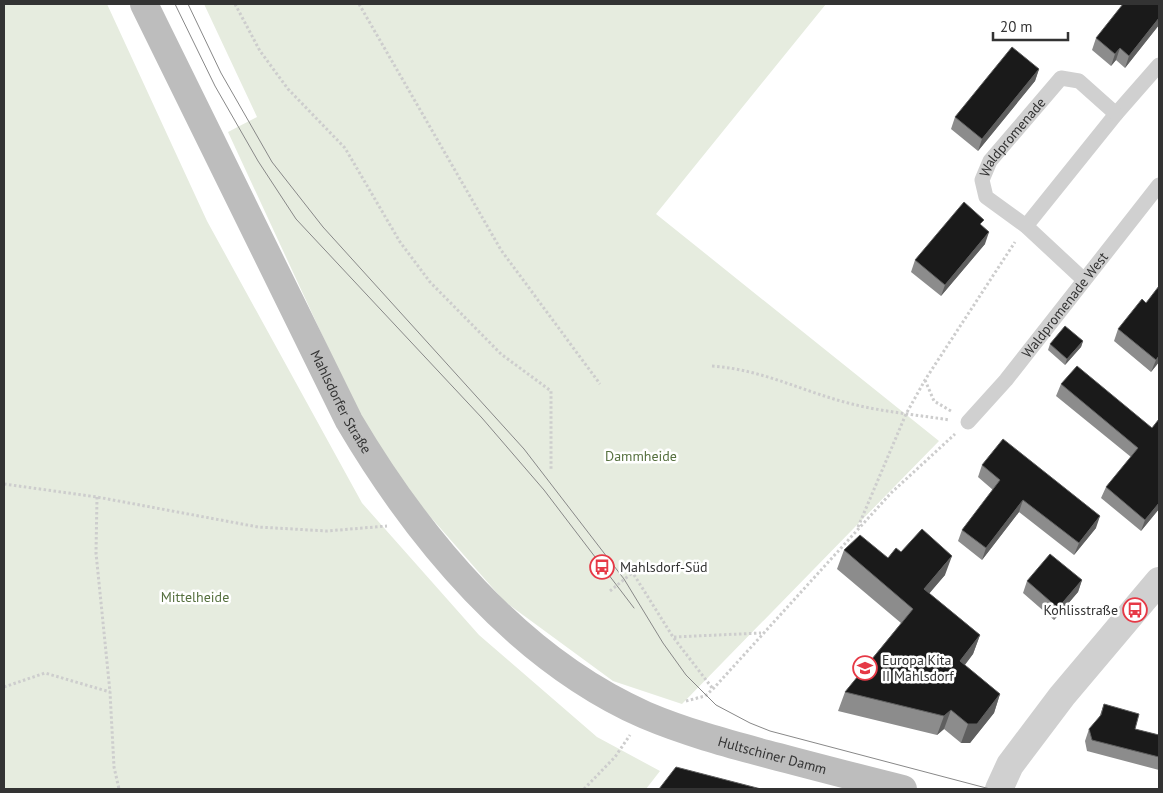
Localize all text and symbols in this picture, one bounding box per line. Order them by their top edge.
scale bar [993,10,1068,42]
text: 20 m [1000,17,1033,36]
street label: Waldpromenade [975,94,1049,180]
street label: Waldpromenade West [1018,248,1112,361]
street label: Mahlsdorfer Straße [306,347,376,457]
park label: Dammheide [605,447,677,465]
bus stop icon: Mahlsdorf-Süd [589,554,615,580]
place label: Mahlsdorf-Süd [620,558,707,576]
park label: Mittelheide [161,588,229,606]
bus stop icon: Kohlisstraße [1122,597,1148,623]
place label: Kohlisstraße [1043,601,1118,619]
place label: Europa Kita II Mahlsdorf [882,651,954,685]
school or university icon: Europa Kita II Mahlsdorf [852,655,878,681]
street label: Hultschiner Damm [716,732,829,778]

